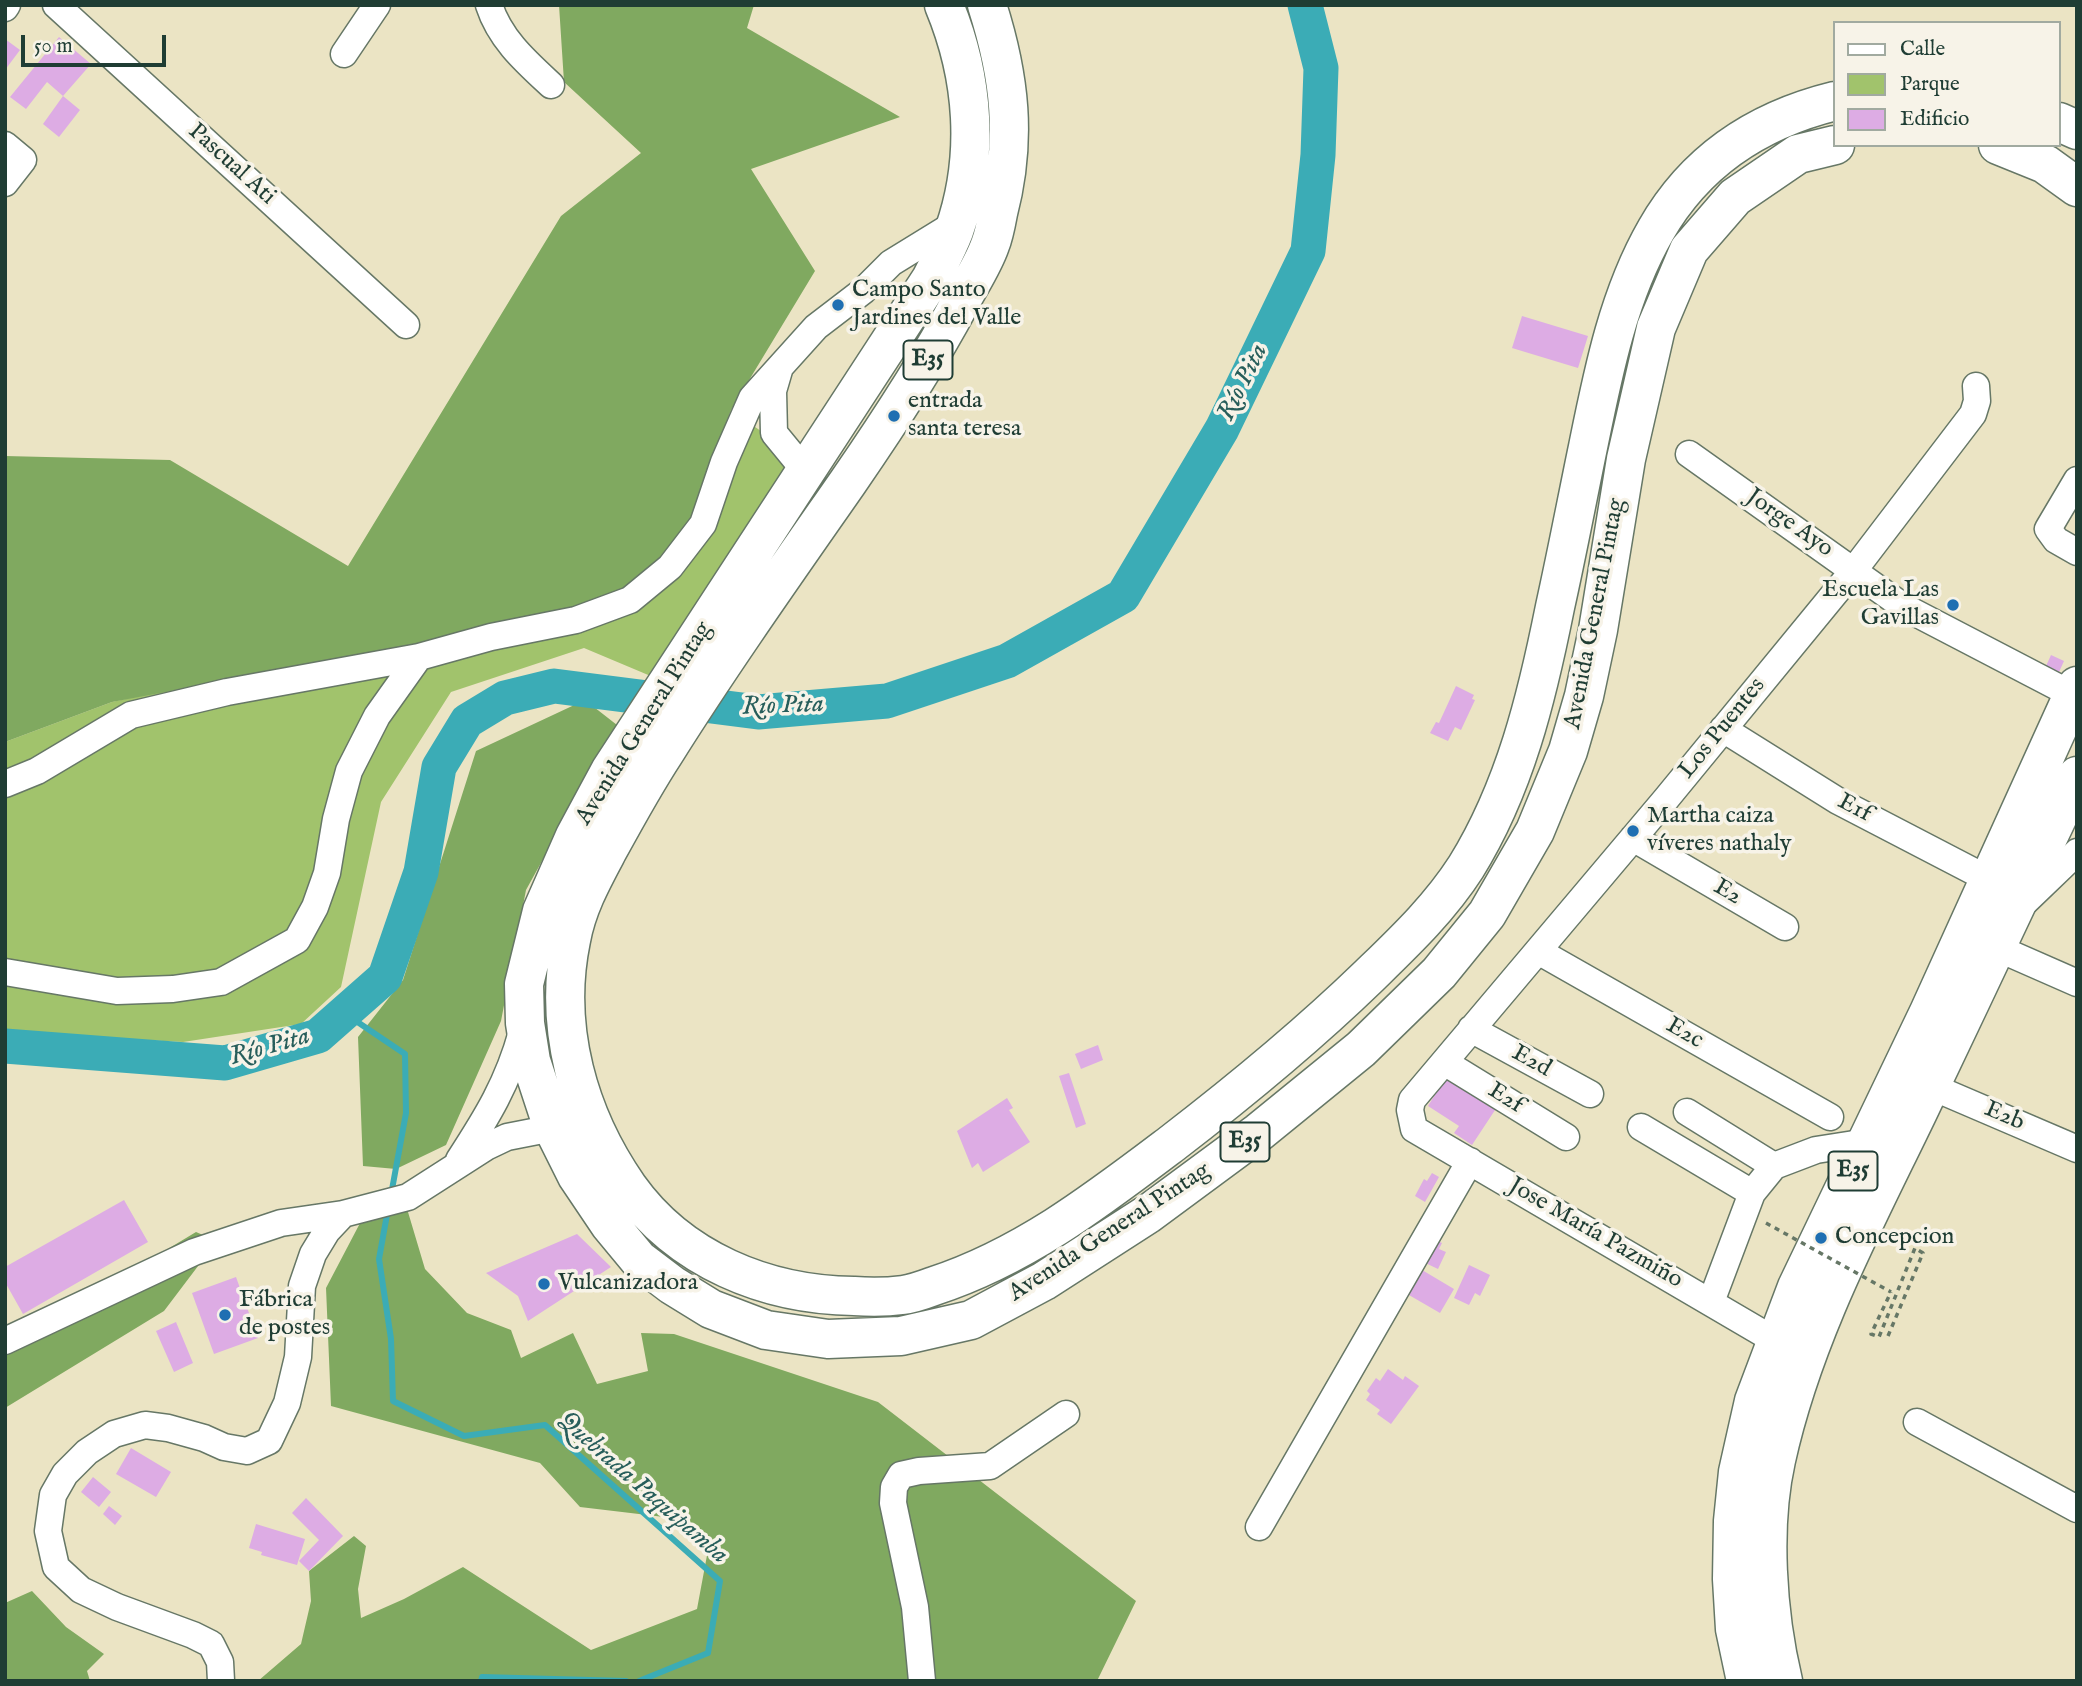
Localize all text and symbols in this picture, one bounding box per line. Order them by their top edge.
scale bar [24,21,170,65]
legend [1834,21,2061,147]
text: 50 m [34,33,73,60]
text: Calle [1900,36,1945,63]
text: Parque [1900,71,1960,98]
text: Edificio [1900,106,1969,133]
street label: Pascual Ati [181,118,281,212]
place label: Campo Santo Jardines del Valle [852,277,1021,333]
marker: Campo Santo Jardines del Valle [830,297,846,313]
water label: Río Pita [1212,339,1276,427]
road number: E35 [904,340,953,380]
place label: entrada santa teresa [908,388,1021,444]
marker: entrada santa teresa [886,408,902,424]
street label: Jorge Ayo [1740,484,1838,564]
street label: Avenida General Pintag [1560,496,1632,732]
place label: Escuela Las Gavillas [1822,577,1939,633]
marker: Escuela Las Gavillas [1945,597,1961,613]
street label: Avenida General Pintag [571,617,719,831]
street label: Los Puentes [1674,673,1772,785]
water label: Río Pita [742,690,824,724]
street label: E1f [1832,788,1876,830]
place label: Martha caiza víveres nathaly [1647,803,1792,859]
marker: Martha caiza víveres nathaly [1625,823,1641,839]
street label: E2 [1708,874,1746,912]
street label: E2c [1660,1012,1708,1056]
water label: Río Pita [226,1022,314,1074]
street label: E2d [1506,1040,1556,1084]
street label: E2f [1482,1077,1528,1121]
street label: E2b [1980,1096,2028,1138]
road number: E35 [1220,1122,1270,1162]
road number: E35 [1828,1152,1878,1190]
street label: Avenida General Pintag [1004,1157,1216,1309]
street label: Jose María Pazmiño [1503,1172,1687,1296]
place label: Concepcion [1835,1224,1954,1252]
marker: Concepcion [1813,1230,1829,1246]
place label: Vulcanizadora [558,1270,698,1298]
marker: Vulcanizadora [536,1276,552,1292]
place label: Fábrica de postes [239,1287,330,1343]
marker: Fábrica de postes [217,1307,233,1323]
water label: Quebrada Paquipamba [550,1406,734,1572]

